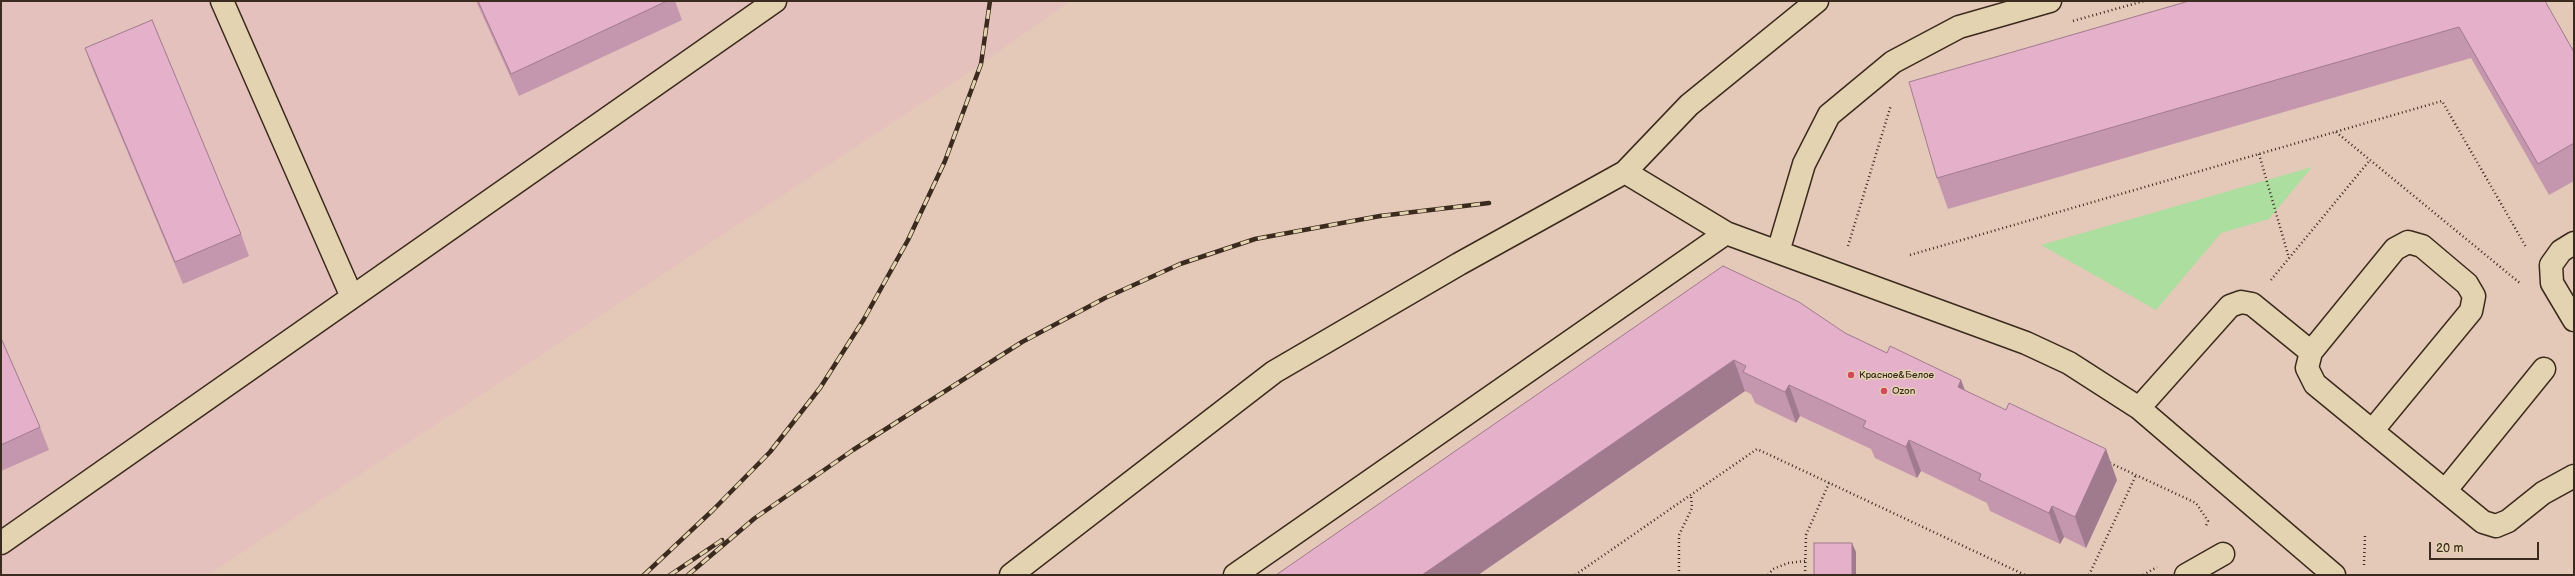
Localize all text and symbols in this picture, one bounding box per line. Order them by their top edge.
place label: Красное&Белое [1859,369,1934,381]
marker: Красное&Белое [1846,370,1856,380]
place label: Ozon [1892,385,1915,397]
marker: Ozon [1879,386,1889,396]
scale bar [2431,534,2541,560]
text: 20 m [2436,541,2463,556]

